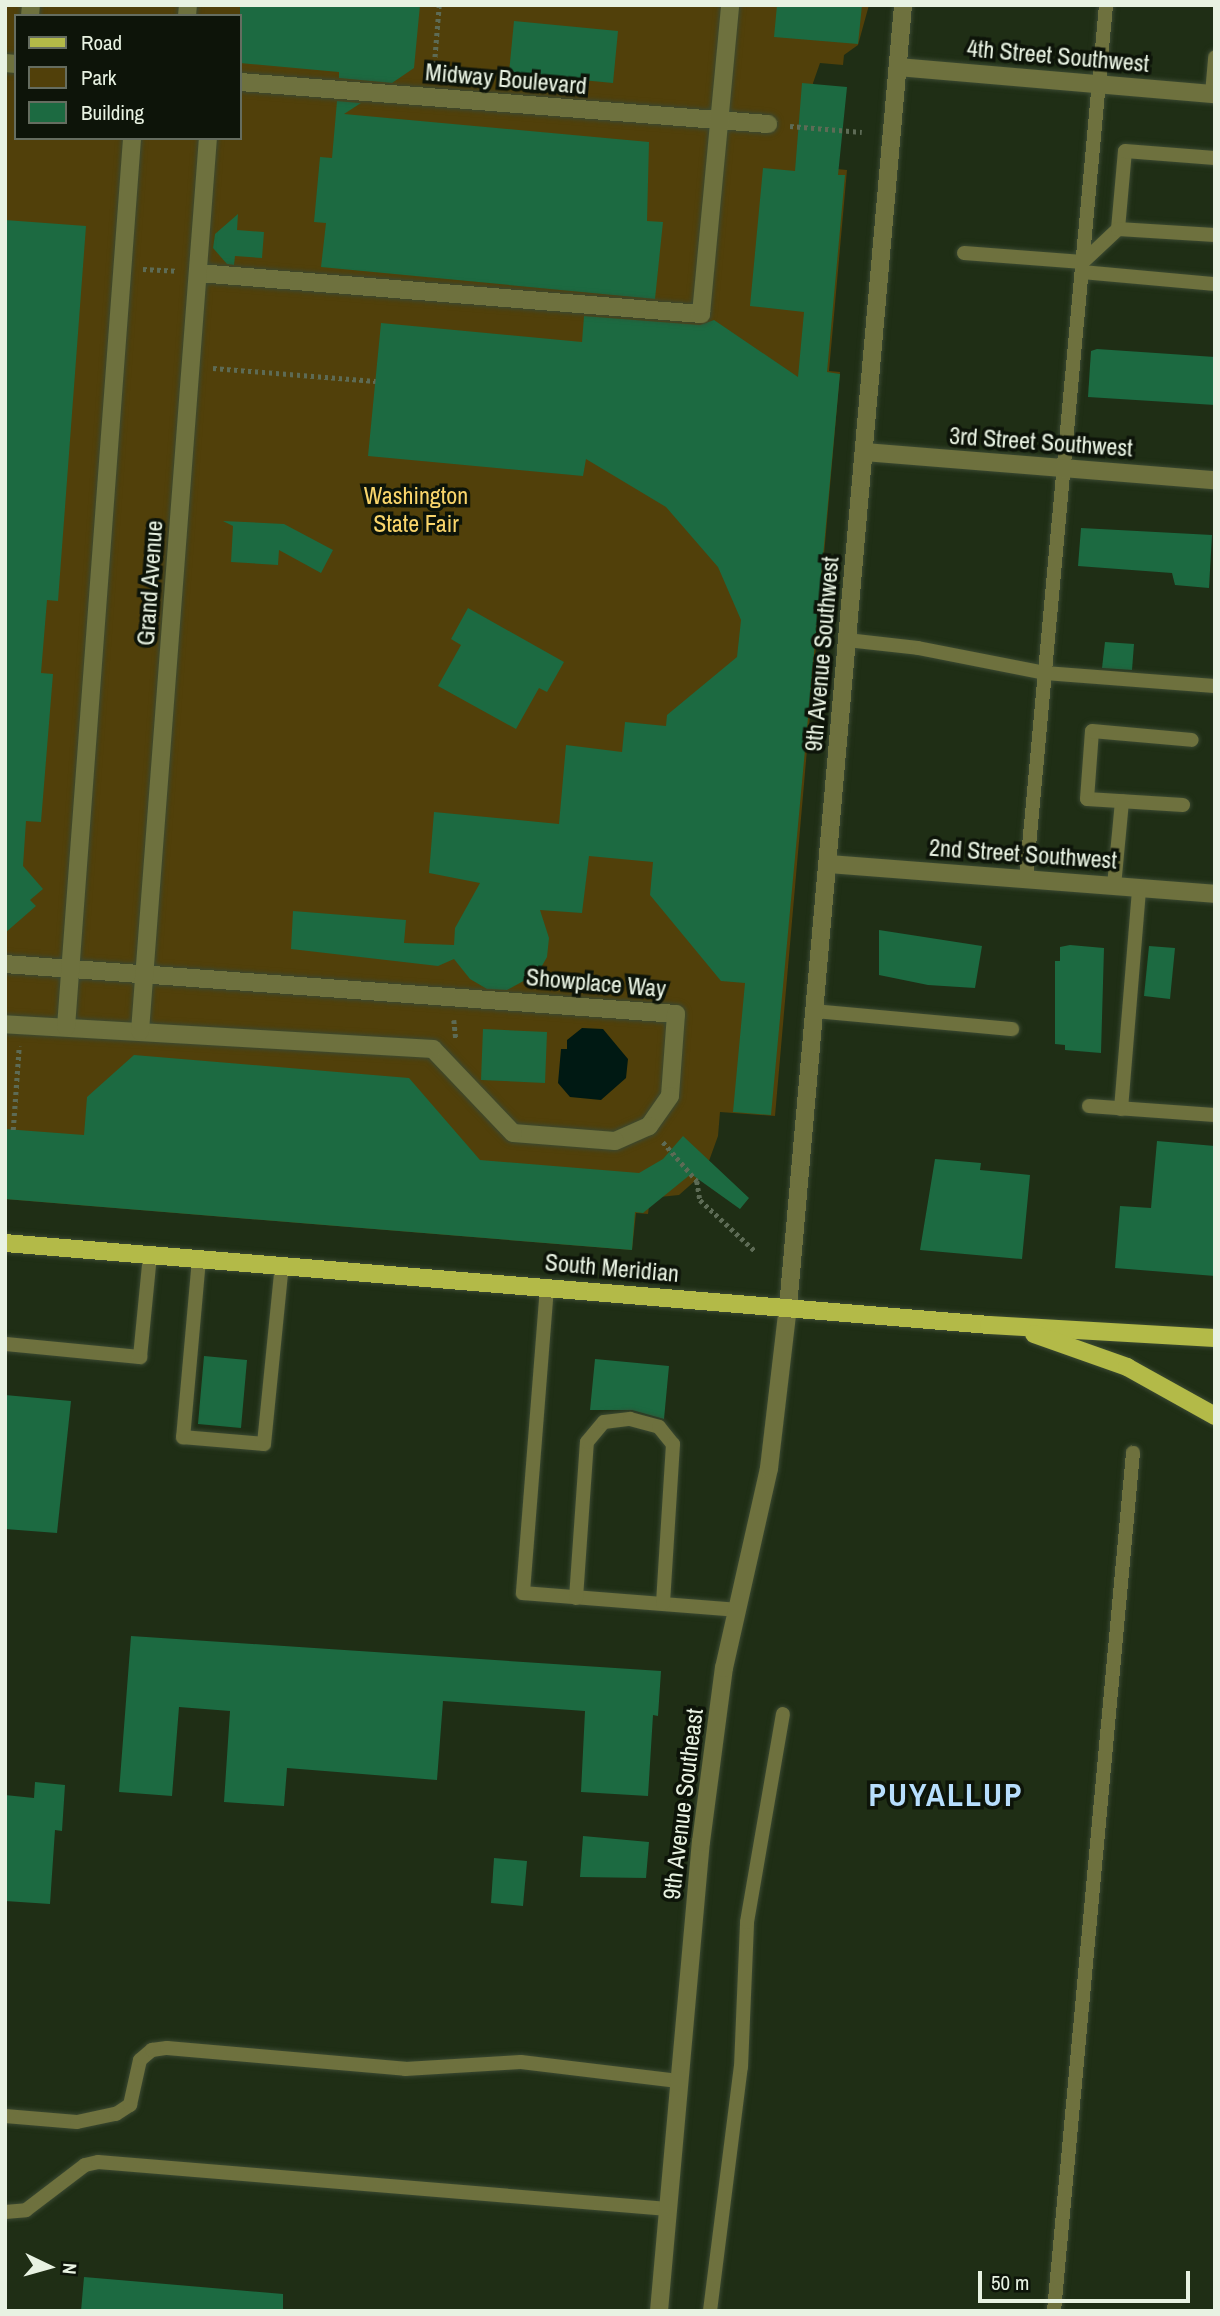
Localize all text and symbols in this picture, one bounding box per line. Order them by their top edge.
legend [14,14,242,140]
text: Road [81,28,122,57]
street label: 4th Street Southwest [966,34,1150,78]
street label: Midway Boulevard [424,58,588,100]
text: Park [81,63,116,92]
text: Building [81,98,144,127]
street label: 3rd Street Southwest [948,421,1134,463]
park label: Washington State Fair [364,482,468,538]
street label: Grand Avenue [131,519,169,647]
street label: 9th Avenue Southwest [799,555,845,753]
street label: 2nd Street Southwest [928,833,1118,875]
street label: Showplace Way [525,963,667,1003]
street label: South Meridian [544,1248,680,1288]
street label: 9th Avenue Southeast [657,1706,709,1902]
district label: PUYALLUP [869,1776,1023,1814]
north arrow [14,2232,84,2302]
scale bar [982,2256,1194,2300]
text: N [56,2262,83,2276]
text: 50 m [991,2268,1029,2297]

